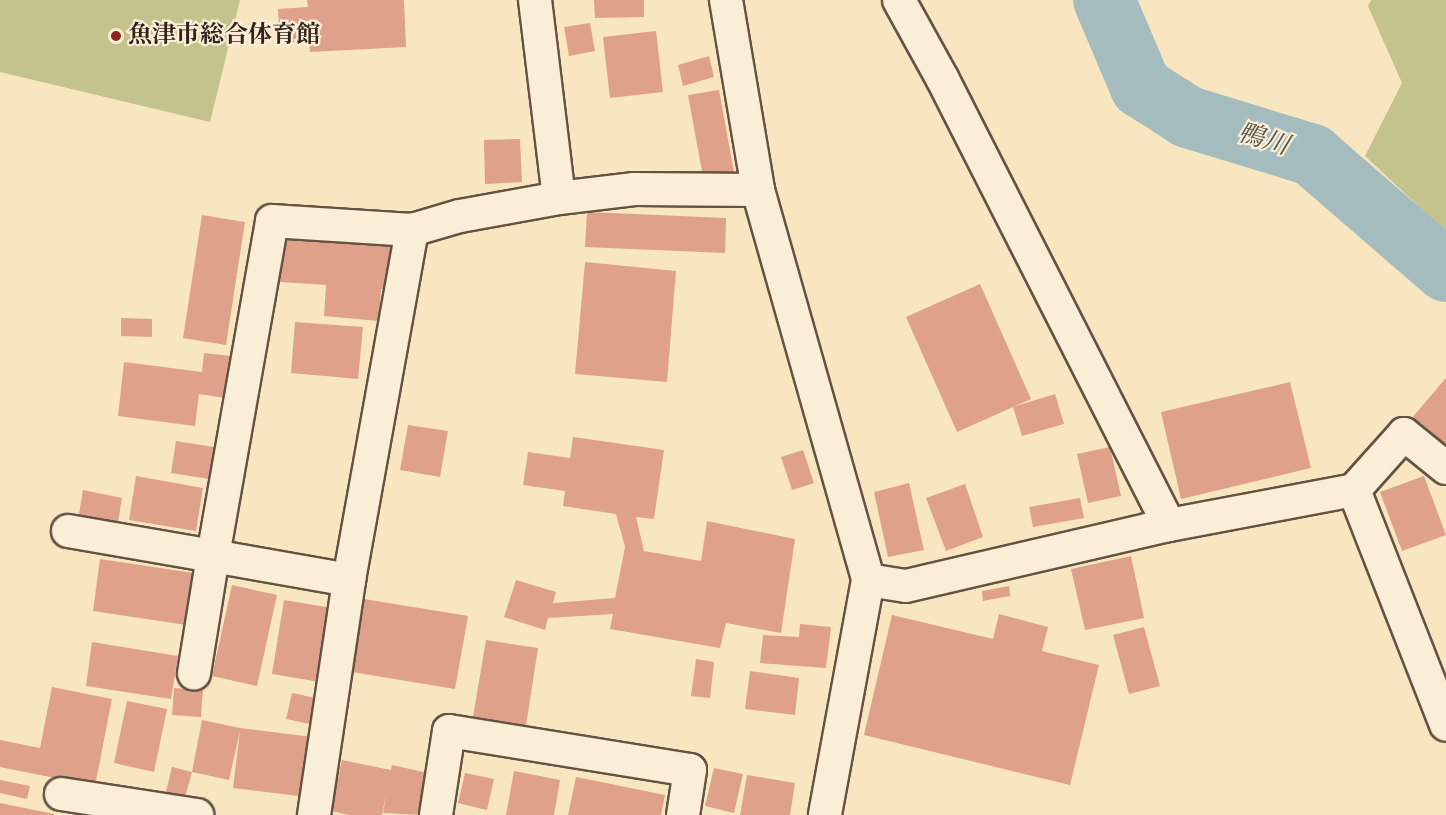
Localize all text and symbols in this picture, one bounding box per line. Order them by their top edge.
place label: 魚津市総合体育館 [128,22,320,50]
marker: 魚津市総合体育館 [109,29,123,43]
water label: 鴨川 [1234,117,1292,163]

